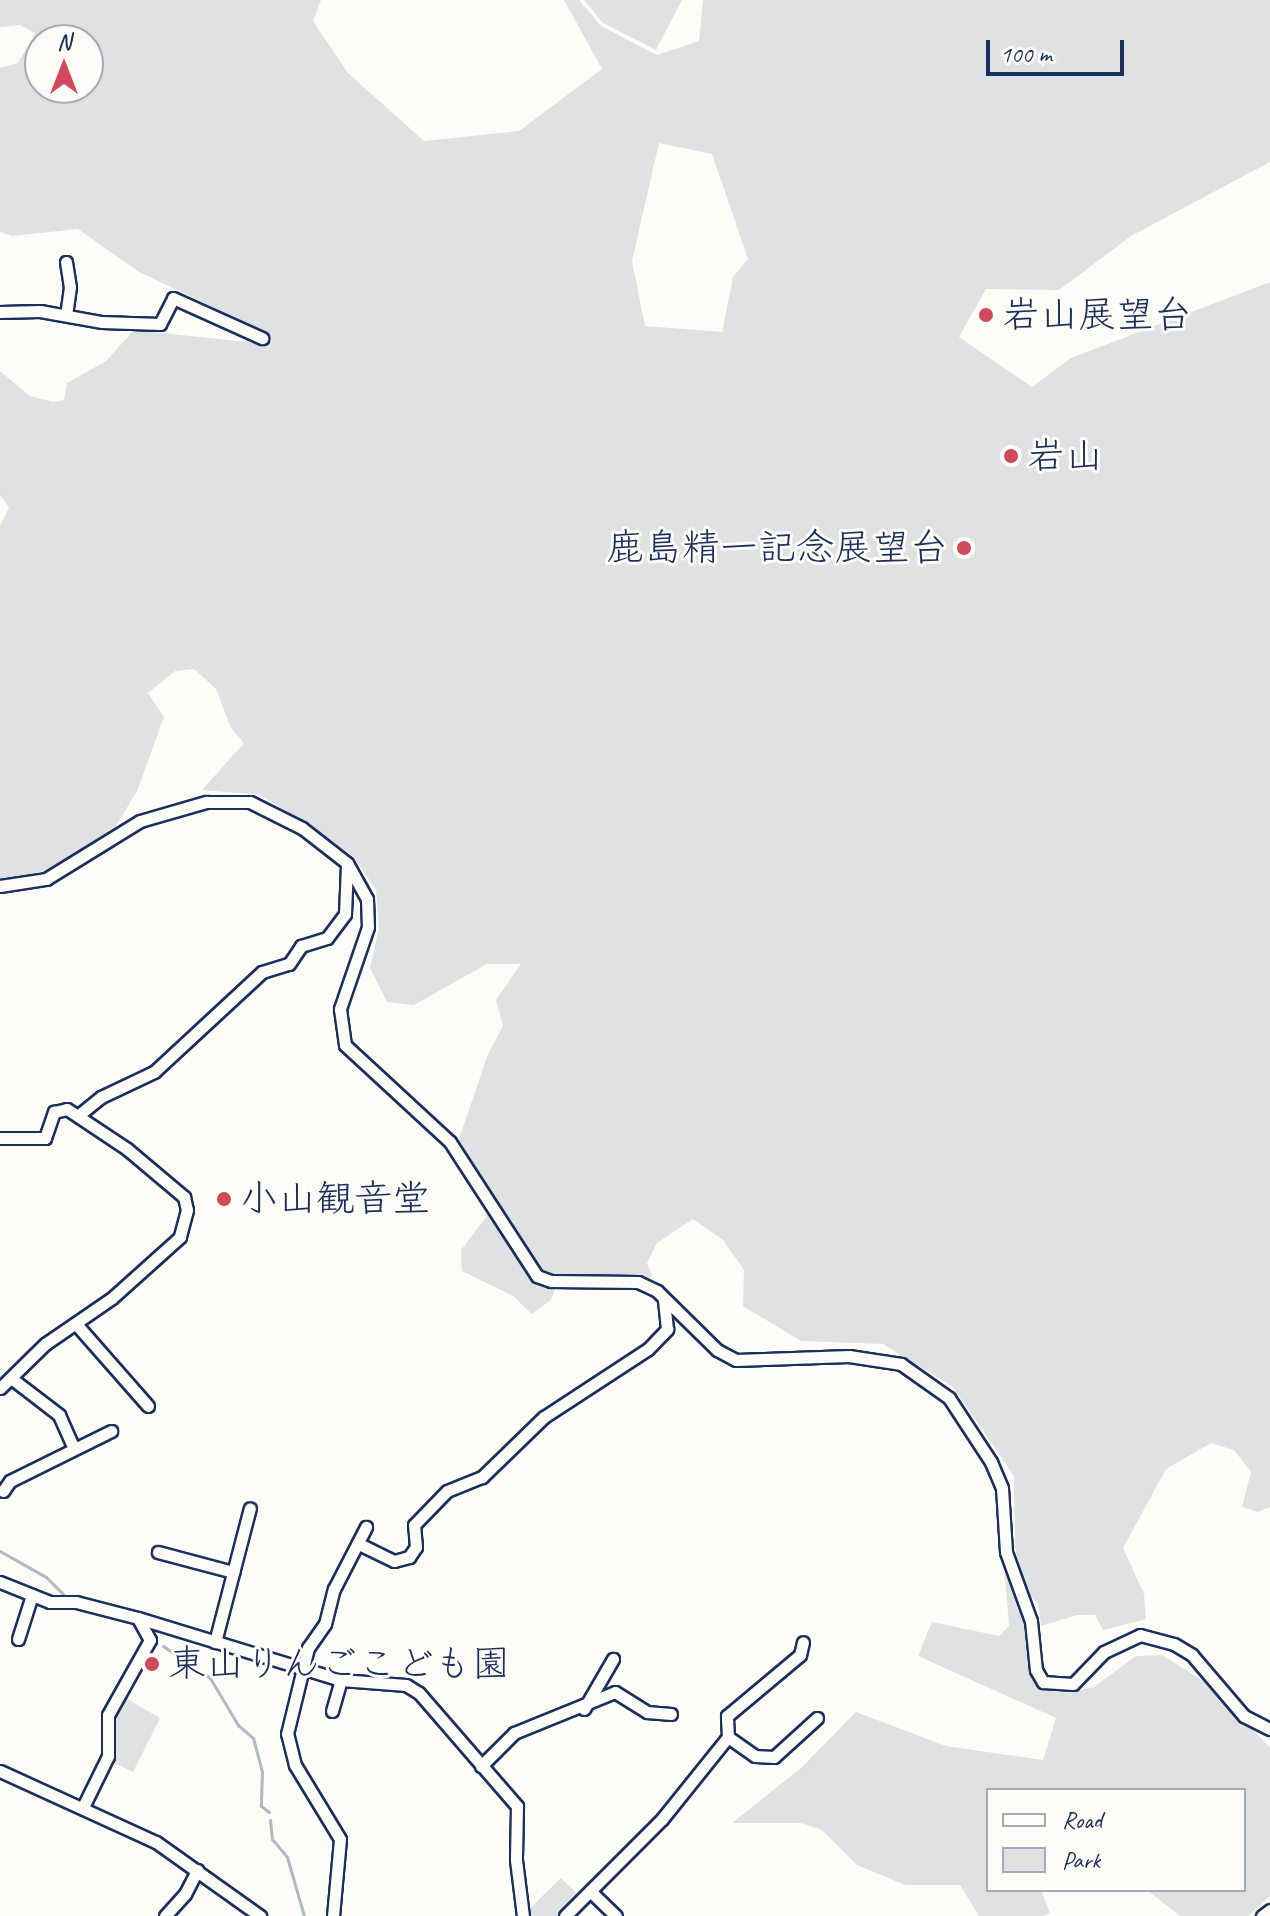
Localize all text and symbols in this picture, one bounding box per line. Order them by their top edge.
north arrow [24,24,104,104]
scale bar [990,24,1128,74]
text: N [57,28,71,56]
text: 100 m [1000,39,1052,69]
place label: 岩山展望台 [1002,292,1192,338]
marker: 岩山展望台 [977,306,995,324]
place label: 岩山 [1027,433,1103,479]
marker: 岩山 [1002,447,1020,465]
place label: 鹿島精一記念展望台 [606,525,948,571]
marker: 鹿島精一記念展望台 [955,539,973,557]
place label: 小山観音堂 [240,1176,430,1222]
marker: 小山観音堂 [215,1190,233,1208]
place label: 東山りんごこども園 [168,1641,510,1687]
marker: 東山りんごこども園 [143,1655,161,1673]
legend [986,1788,1246,1892]
text: Road [1062,1805,1102,1835]
text: Park [1062,1845,1100,1875]

